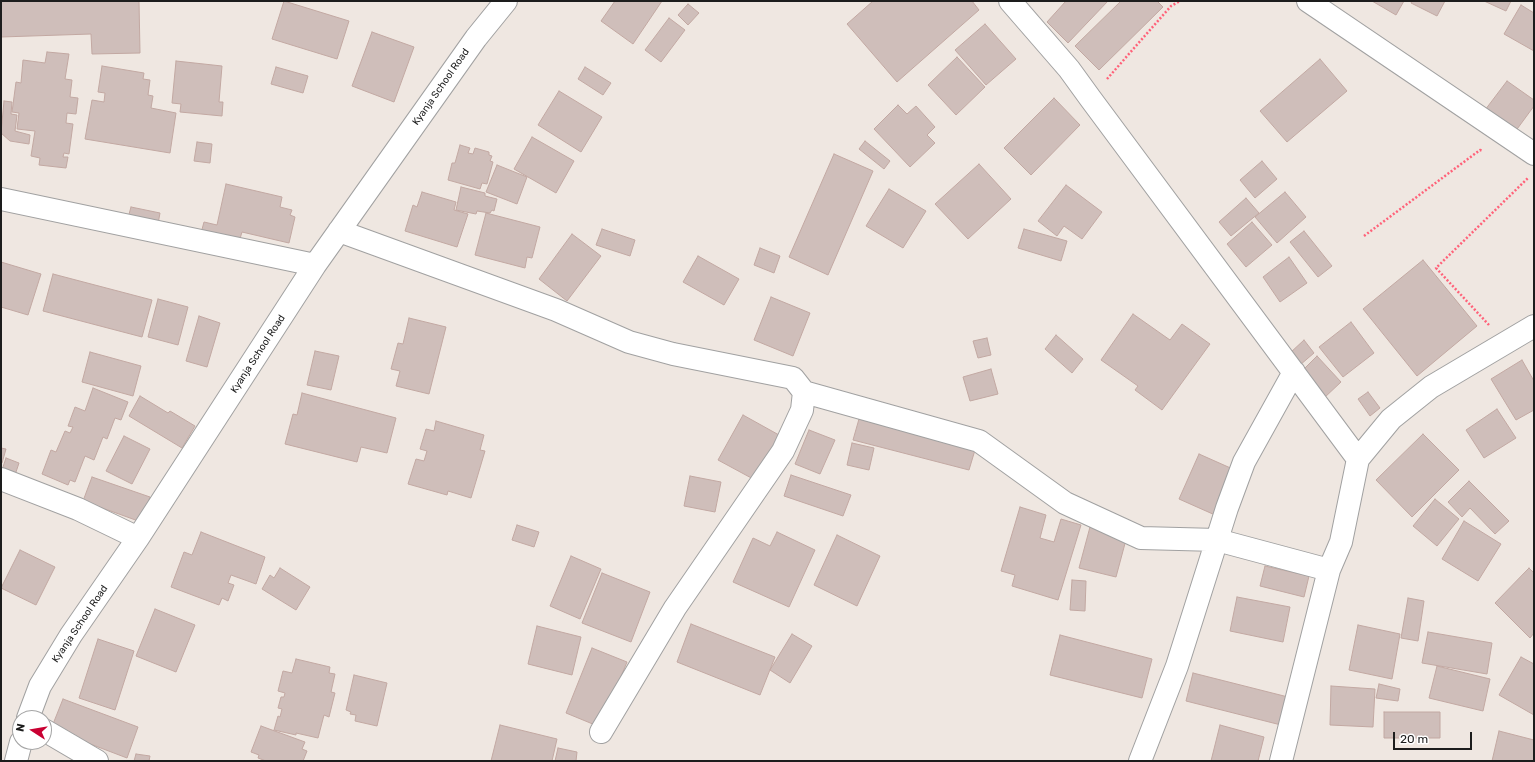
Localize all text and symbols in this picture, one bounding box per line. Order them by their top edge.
street label: Kyanja School Road [410,46,472,128]
street label: Kyanja School Road [228,313,288,395]
street label: Kyanja School Road [50,583,110,665]
north arrow [12,710,52,750]
text: N [14,722,28,733]
scale bar [1395,724,1474,750]
text: 20 m [1400,732,1428,746]

